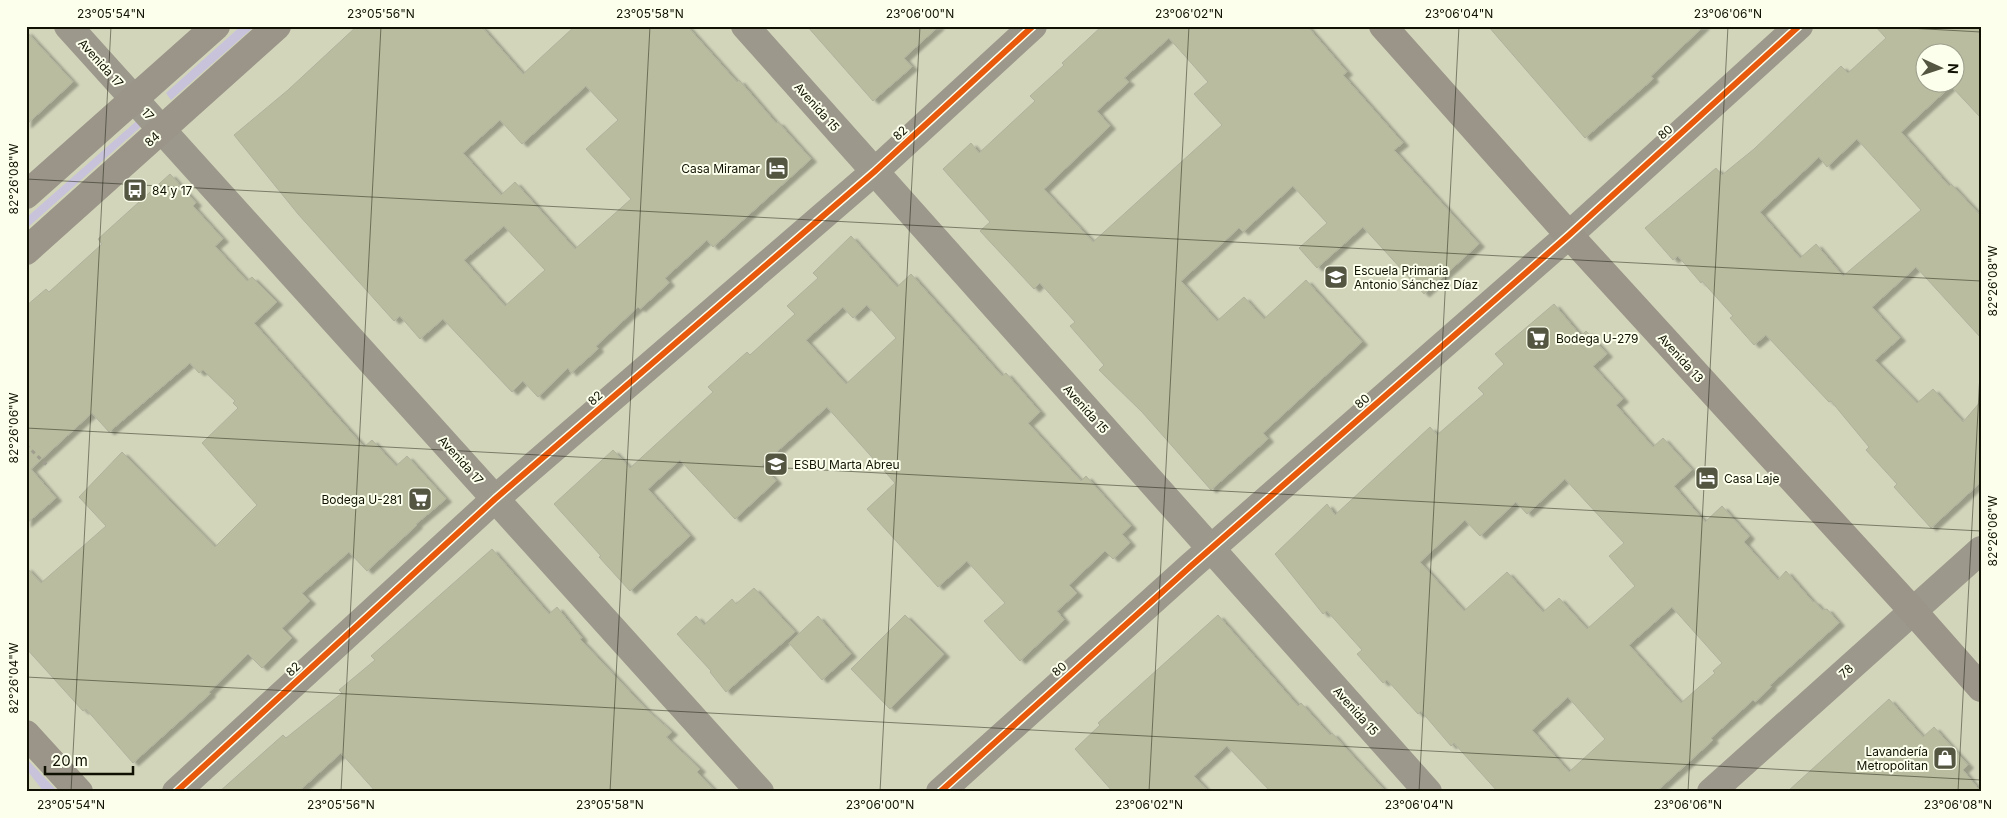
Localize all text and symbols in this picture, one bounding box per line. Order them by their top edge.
text: 23°05'54"N [77,6,145,21]
text: 23°05'56"N [347,6,415,21]
text: 23°05'58"N [616,6,684,21]
text: 23°06'00"N [886,6,954,21]
text: 23°06'02"N [1155,6,1223,21]
text: 23°06'04"N [1425,6,1493,21]
text: 23°06'06"N [1694,6,1762,21]
street label: Avenida 17 [75,36,127,91]
north arrow [1914,42,1964,92]
text: N [1945,63,1962,74]
street label: Avenida 15 [791,79,843,135]
street label: 17 [139,105,158,124]
street label: 80 [1654,121,1676,143]
street label: 82 [889,122,911,144]
street label: 84 [141,128,163,150]
text: 82°26'08"W [6,143,21,214]
hotel icon: Casa Miramar [764,155,790,181]
place label: Casa Miramar [681,161,760,176]
bus stop icon: 84 y 17 [122,177,148,203]
place label: 84 y 17 [152,183,193,198]
text: 82°26'08"W [1985,245,2000,316]
place label: Escuela Primaria Antonio Sánchez Díaz [1354,263,1478,292]
school or university icon: Escuela Primaria Antonio Sánchez Díaz [1323,264,1349,290]
supermarket icon: Bodega U-279 [1525,325,1551,351]
street label: Avenida 13 [1655,330,1707,386]
place label: Bodega U-279 [1556,331,1638,346]
street label: Avenida 15 [1060,381,1112,437]
street label: 82 [585,388,605,408]
street label: 80 [1351,390,1373,412]
text: 82°26'06"W [6,392,21,464]
street label: Avenida 17 [435,433,487,488]
school or university icon: ESBU Marta Abreu [763,451,789,477]
place label: ESBU Marta Abreu [794,457,900,472]
hotel icon: Casa Laje [1694,465,1720,491]
place label: Casa Laje [1724,471,1779,486]
supermarket icon: Bodega U-281 [407,486,433,512]
place label: Bodega U-281 [321,492,402,507]
text: 82°26'06"W [1985,495,2000,567]
text: 82°26'04"W [6,642,21,714]
street label: 82 [282,658,304,680]
street label: 80 [1048,658,1070,680]
street label: 78 [1836,661,1856,681]
street label: Avenida 15 [1330,683,1382,739]
scale bar [45,743,132,775]
place label: Lavandería Metropolitan [1857,744,1928,773]
shop icon: Lavandería Metropolitan [1932,745,1958,771]
text: 20 m [52,751,88,770]
text: 23°05'54"N [37,797,105,812]
text: 23°05'56"N [307,797,375,812]
text: 23°05'58"N [576,797,644,812]
text: 23°06'00"N [846,797,914,812]
text: 23°06'02"N [1115,797,1183,812]
text: 23°06'04"N [1385,797,1453,812]
text: 23°06'06"N [1654,797,1722,812]
text: 23°06'08"N [1924,797,1992,812]

